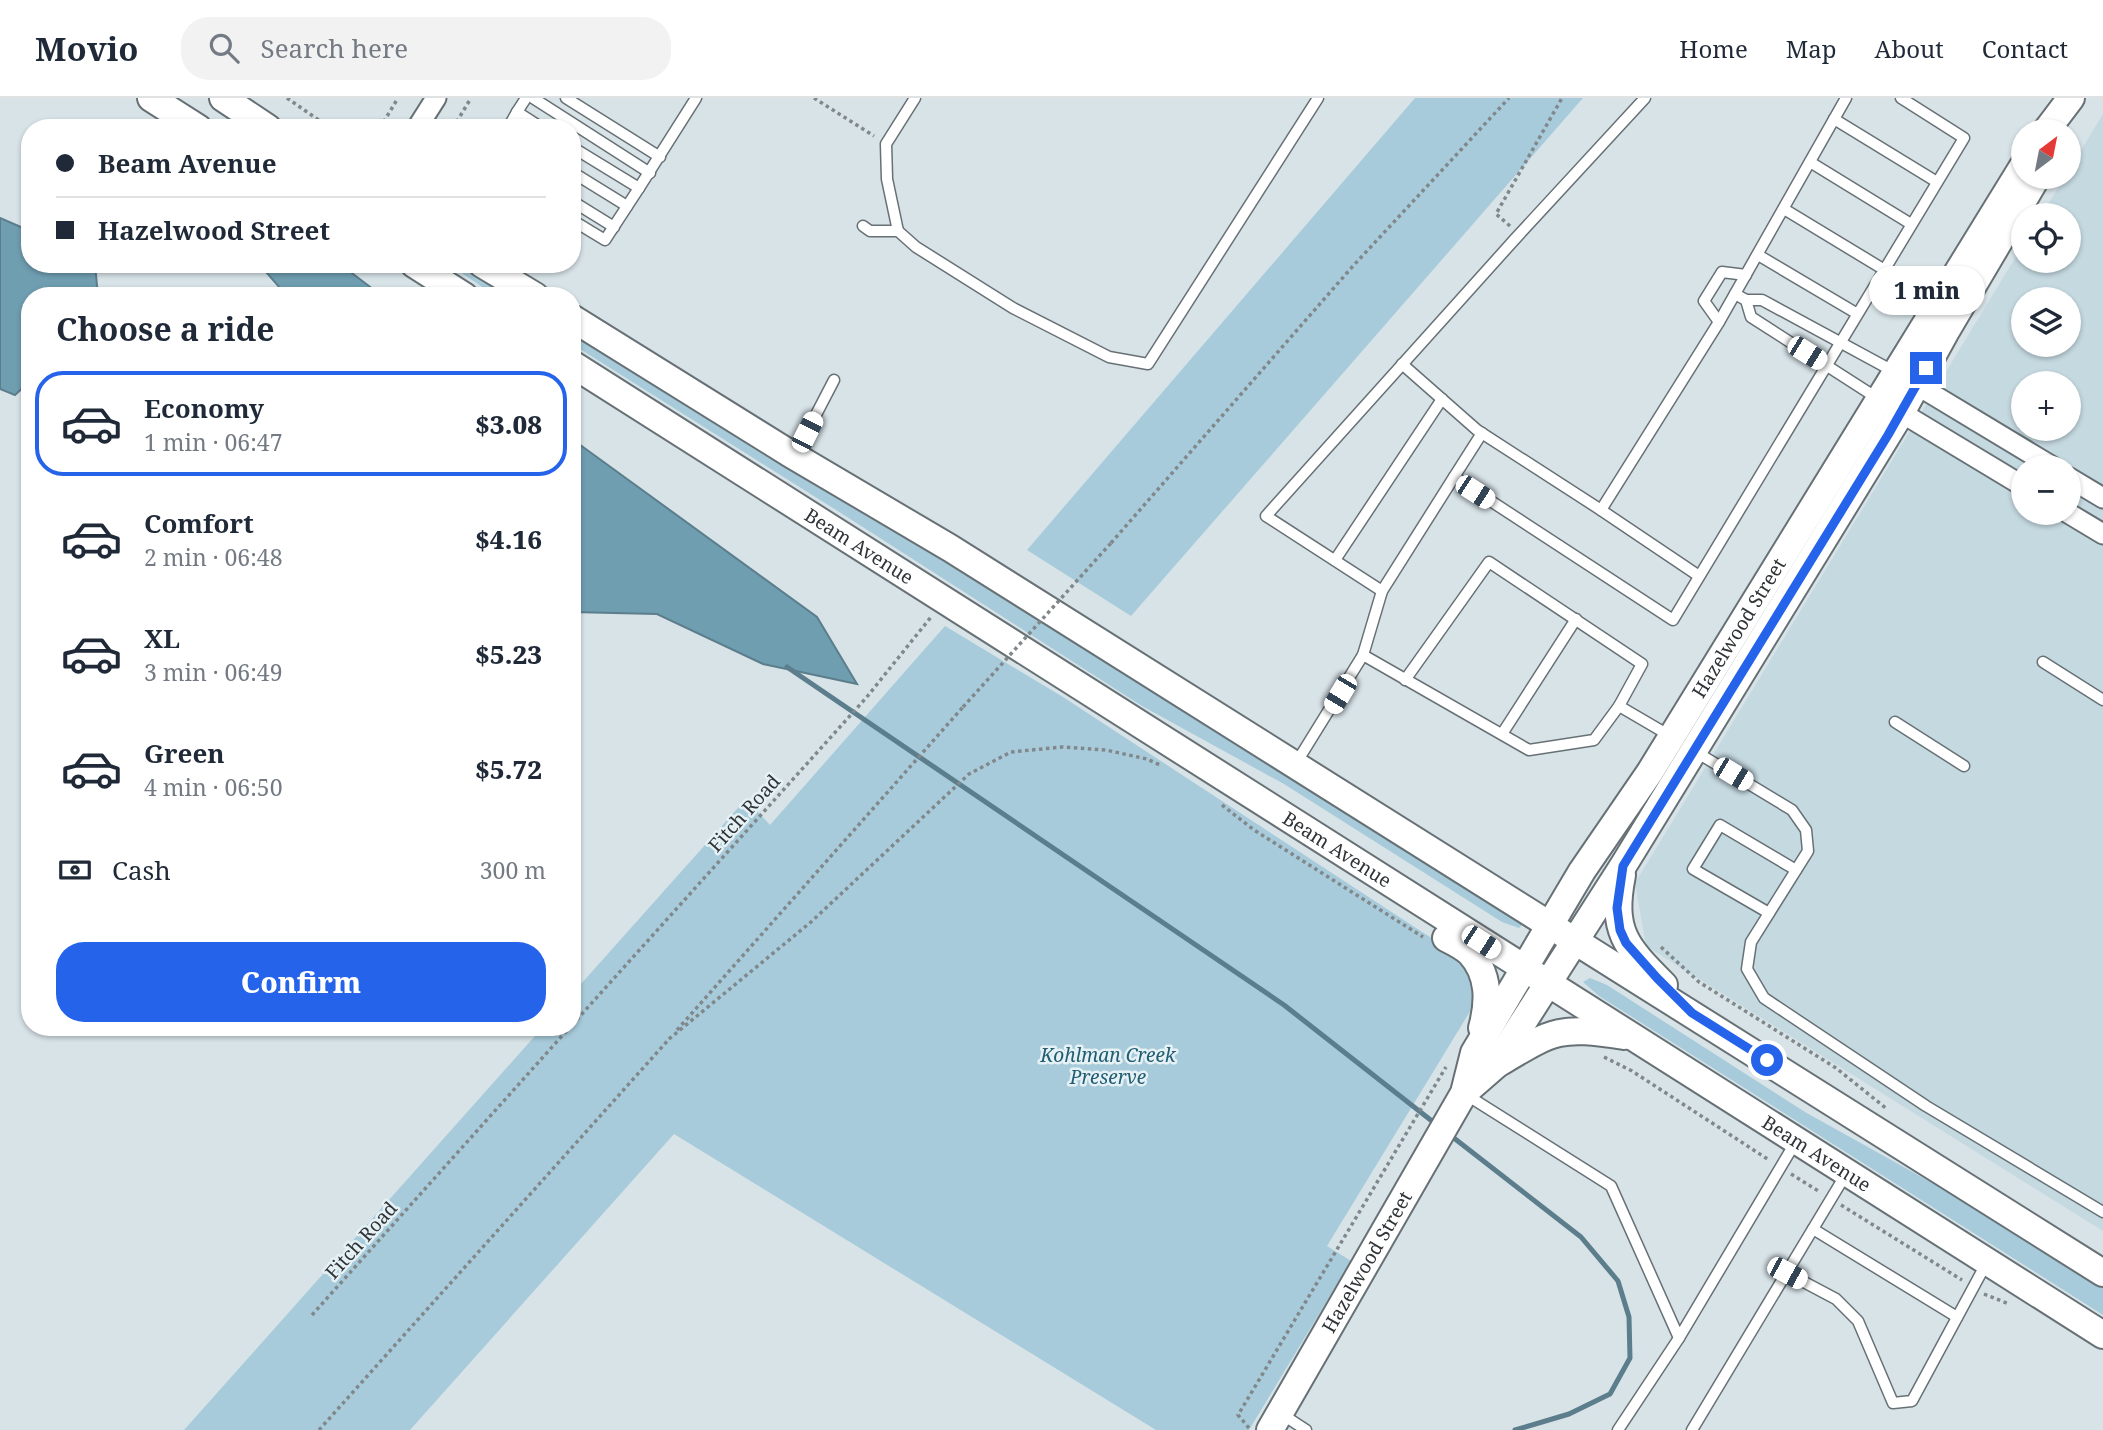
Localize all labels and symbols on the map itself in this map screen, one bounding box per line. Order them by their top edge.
north arrow [2011,119,2081,189]
callout: 1 min [1868,266,1984,316]
car [1784,333,1831,373]
route end [1910,352,1942,384]
car [789,409,826,455]
car [1452,472,1499,512]
street label: Beam Avenue [800,502,919,590]
street label: Hazelwood Street [1686,553,1792,703]
car [1321,671,1360,717]
car [1710,754,1757,794]
street label: Fitch Road [702,768,786,857]
street label: Beam Avenue [1278,805,1397,893]
car [1458,922,1505,962]
park label: Kohlman Creek Preserve [1039,1042,1177,1090]
route start [1751,1044,1783,1076]
street label: Beam Avenue [1757,1109,1876,1198]
street label: Hazelwood Street [1316,1186,1418,1337]
street label: Fitch Road [319,1195,403,1284]
car [1764,1254,1811,1292]

